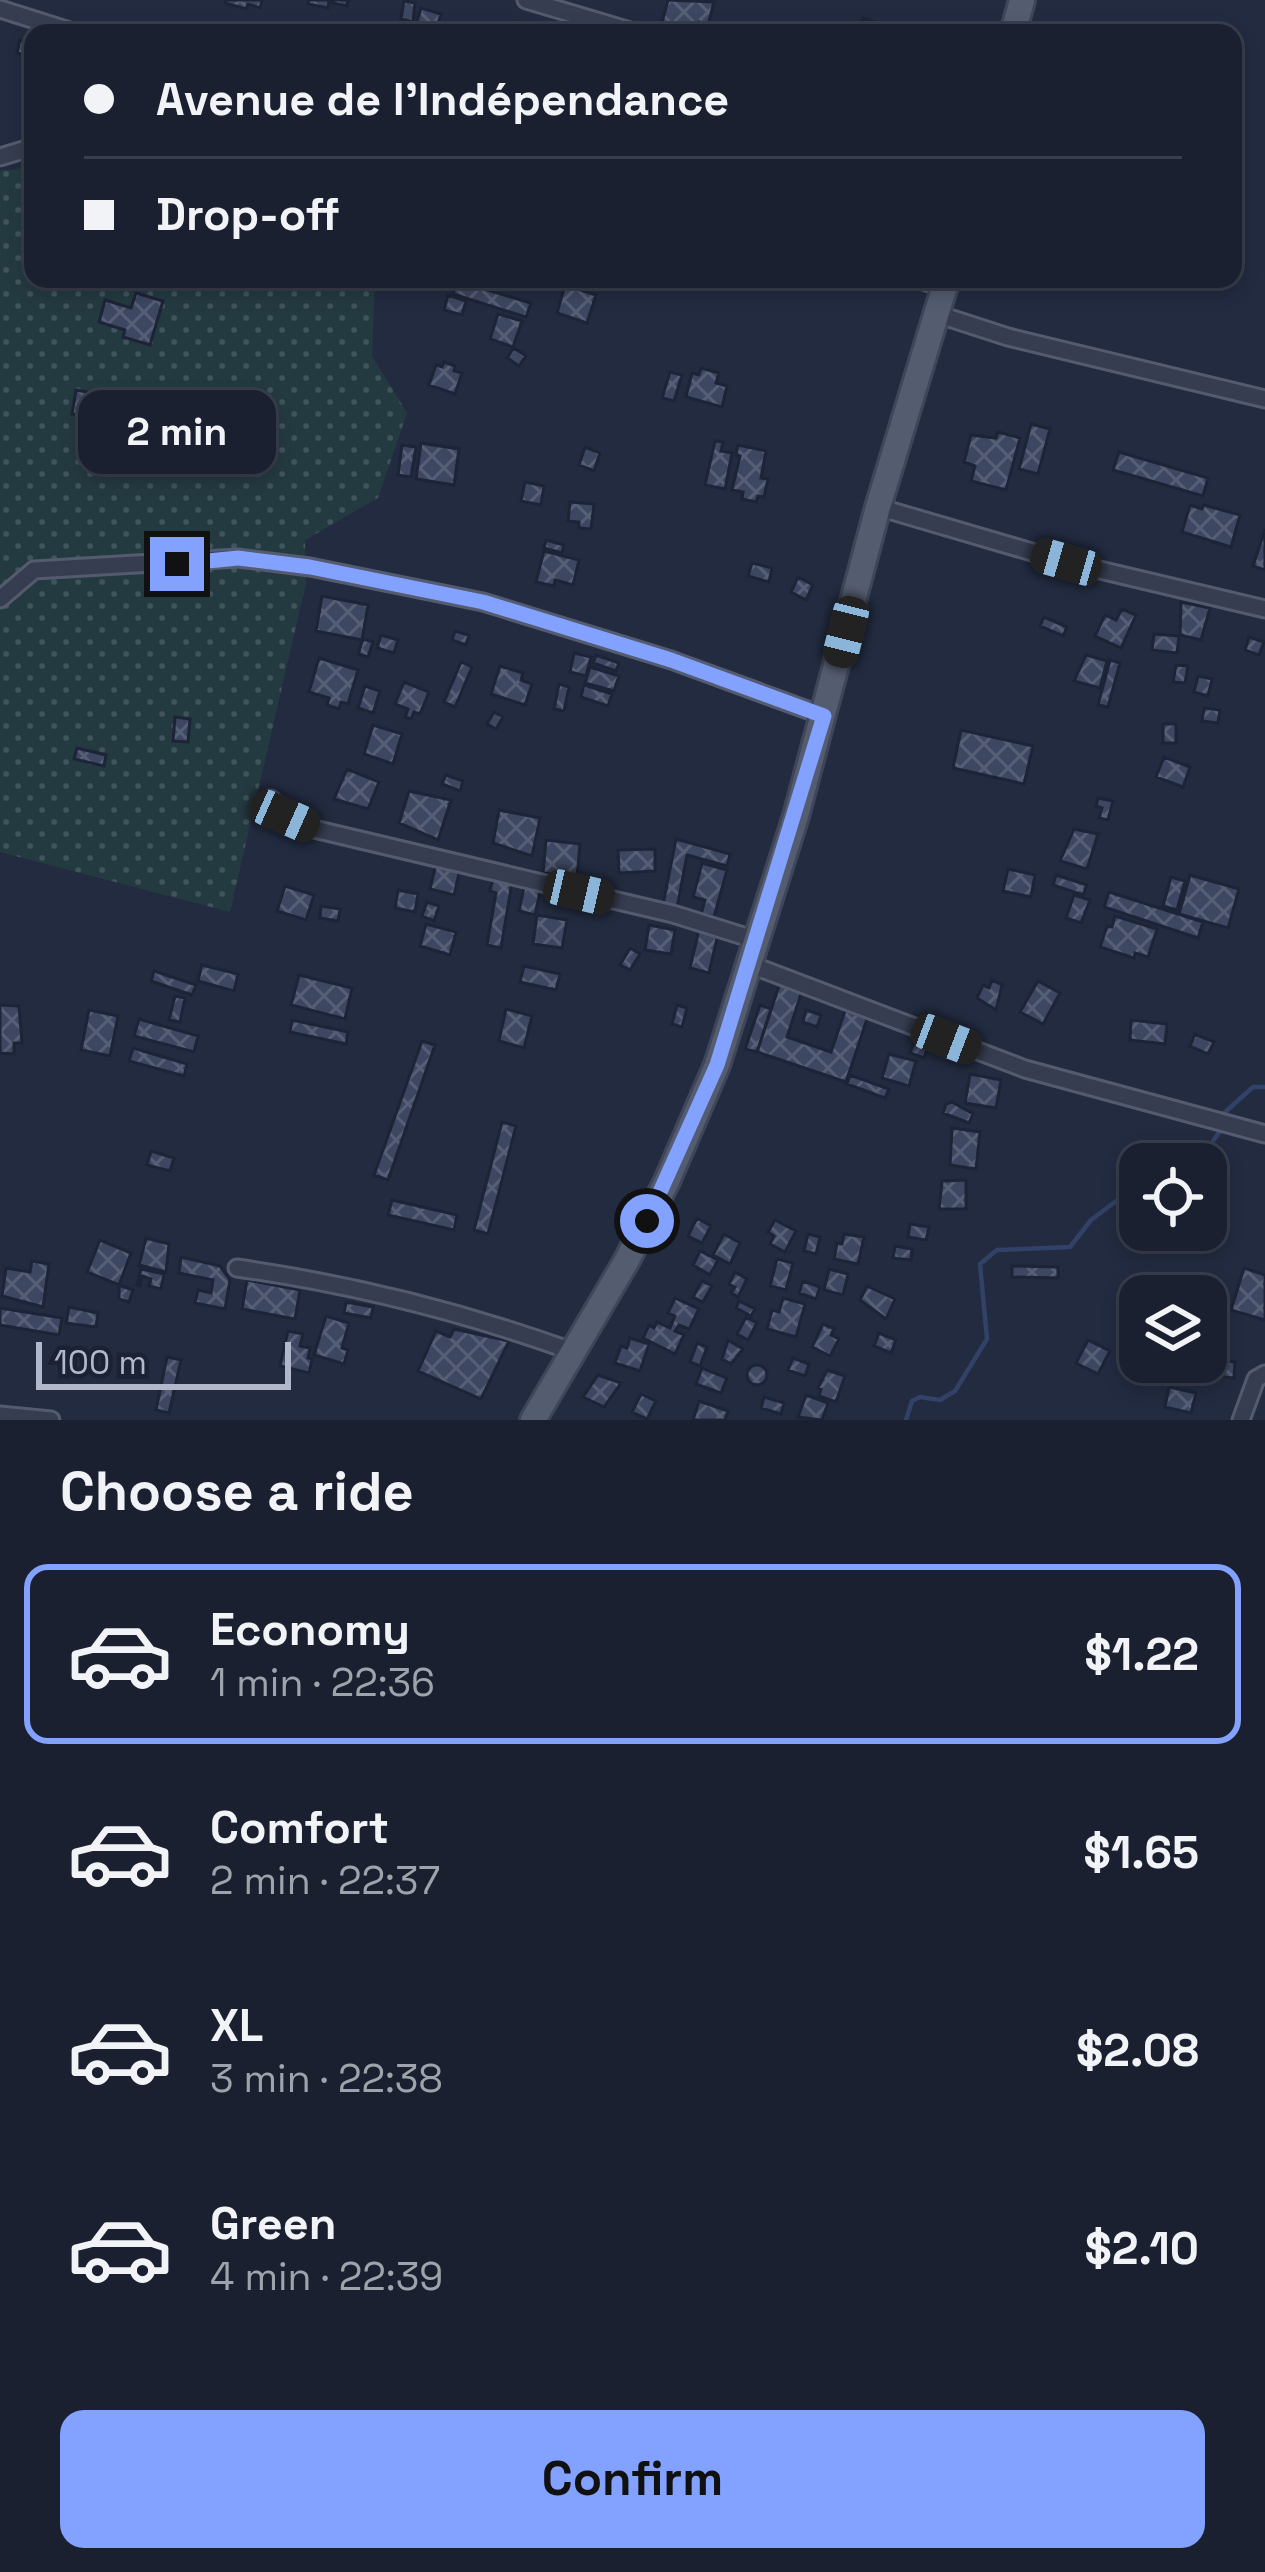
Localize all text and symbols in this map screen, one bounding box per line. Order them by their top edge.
text: Avenue de l'Indépendance [156,71,729,128]
text: Drop-off [156,186,340,243]
callout: 2 min [78,390,276,474]
text: 2 min [127,407,227,456]
car [1026,535,1106,589]
route end [150,537,204,591]
car [820,593,872,671]
car [245,785,325,847]
car [540,866,618,918]
car [906,1009,986,1069]
map controls [1119,1143,1227,1383]
button: locate [1119,1143,1227,1251]
route start [620,1194,674,1248]
button: layers [1119,1275,1227,1383]
scale bar [36,1336,291,1389]
text: 100 m [54,1342,147,1384]
text: Choose a ride [60,1457,414,1526]
icon: car [66,1600,174,1708]
text: Economy [210,1601,410,1658]
text: $1.22 [1085,1626,1199,1683]
text: 1 min · 22:36 [210,1658,435,1707]
icon: car [66,1798,174,1906]
text: Comfort [210,1799,389,1856]
text: $1.65 [1084,1824,1199,1881]
text: 2 min · 22:37 [210,1856,440,1905]
icon: car [66,1996,174,2104]
text: XL [210,1997,263,2054]
text: $2.08 [1076,2022,1199,2079]
text: 3 min · 22:38 [210,2054,443,2103]
icon: car [66,2194,174,2302]
text: Green [210,2195,336,2252]
text: $2.10 [1084,2220,1199,2277]
text: 4 min · 22:39 [210,2252,443,2301]
button: Confirm [60,2410,1205,2548]

